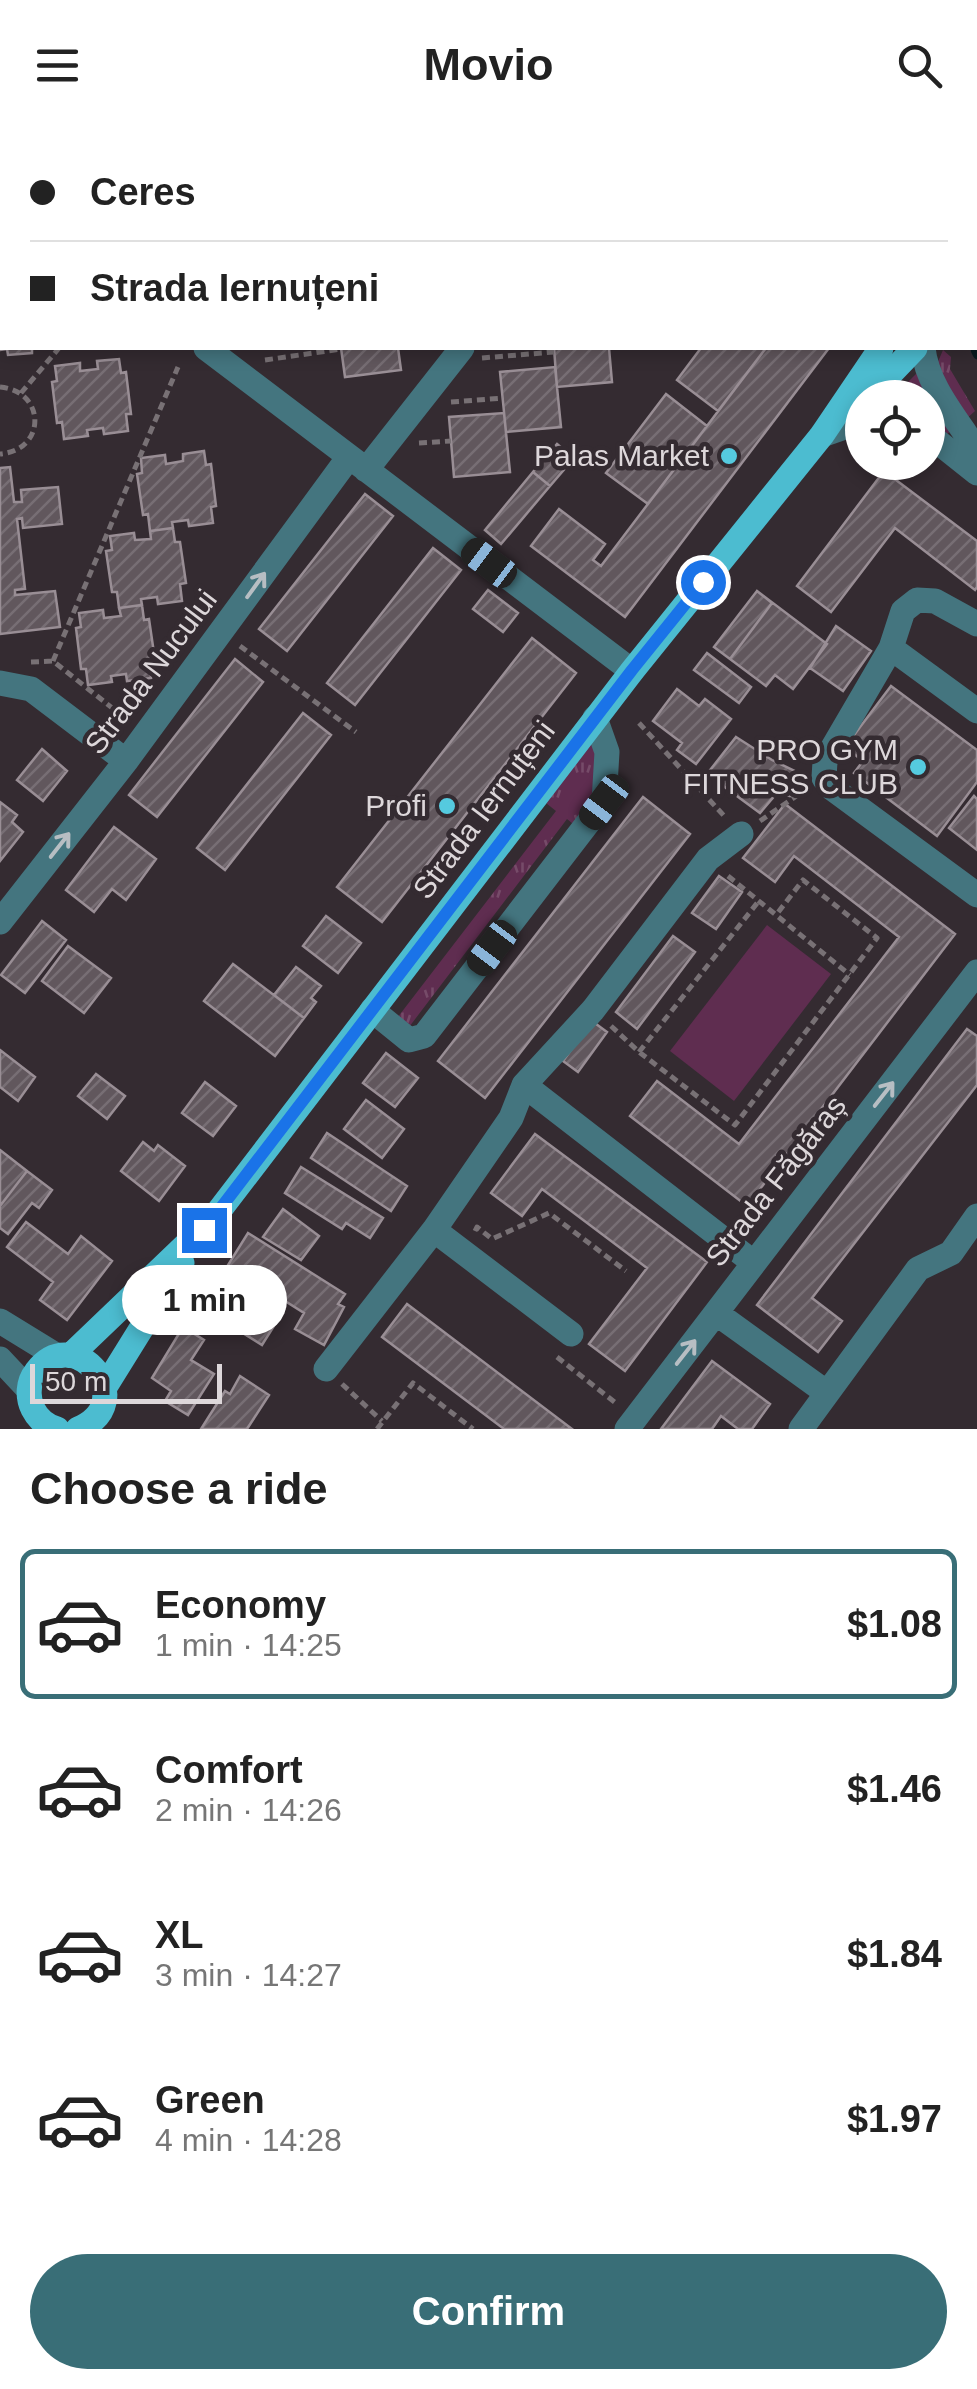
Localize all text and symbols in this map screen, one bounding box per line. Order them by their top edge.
icon: menu [30,38,85,93]
icon: search [892,38,947,93]
text: Movio [424,39,554,90]
text: Ceres [90,171,196,213]
text: Strada Iernuțeni [90,267,379,309]
map controls [845,380,945,480]
button: locate [845,380,945,480]
place label: Palas Market [534,439,710,472]
marker: Palas Market [718,445,740,467]
car [456,533,522,593]
route start [681,560,726,605]
one-way arrow [245,572,266,600]
street label: Strada Nucului [78,583,223,760]
street label: Strada Iernuțeni [406,715,561,905]
place label: PRO GYM FITNESS CLUB [683,733,898,800]
marker: PRO GYM FITNESS CLUB [907,756,929,778]
car [574,769,634,835]
place label: Profi [365,789,427,822]
marker: Profi [436,795,458,817]
one-way arrow [49,832,70,859]
car [462,915,522,981]
one-way arrow [873,1081,894,1108]
street label: Strada Făgăraș [699,1089,852,1272]
route end [182,1208,227,1253]
callout: 1 min [121,1265,286,1335]
text: 1 min [163,1282,246,1318]
one-way arrow [675,1339,696,1366]
scale bar [30,1359,222,1404]
text: 50 m [45,1366,107,1397]
text: Choose a ride [30,1463,328,1514]
icon: car [35,1579,125,1669]
text: Economy [155,1584,326,1626]
text: $1.08 [847,1603,942,1645]
text: 1 min · 14:25 [155,1627,342,1663]
icon: car [35,1744,125,1834]
text: Comfort [155,1749,303,1791]
text: $1.46 [847,1768,942,1810]
text: 2 min · 14:26 [155,1792,342,1828]
icon: car [35,1909,125,1999]
text: XL [155,1914,204,1956]
text: $1.84 [847,1933,942,1975]
text: 3 min · 14:27 [155,1957,342,1993]
icon: car [35,2074,125,2164]
text: Green [155,2079,265,2121]
text: $1.97 [847,2098,942,2140]
text: 4 min · 14:28 [155,2122,342,2158]
button: Confirm [30,2254,947,2369]

